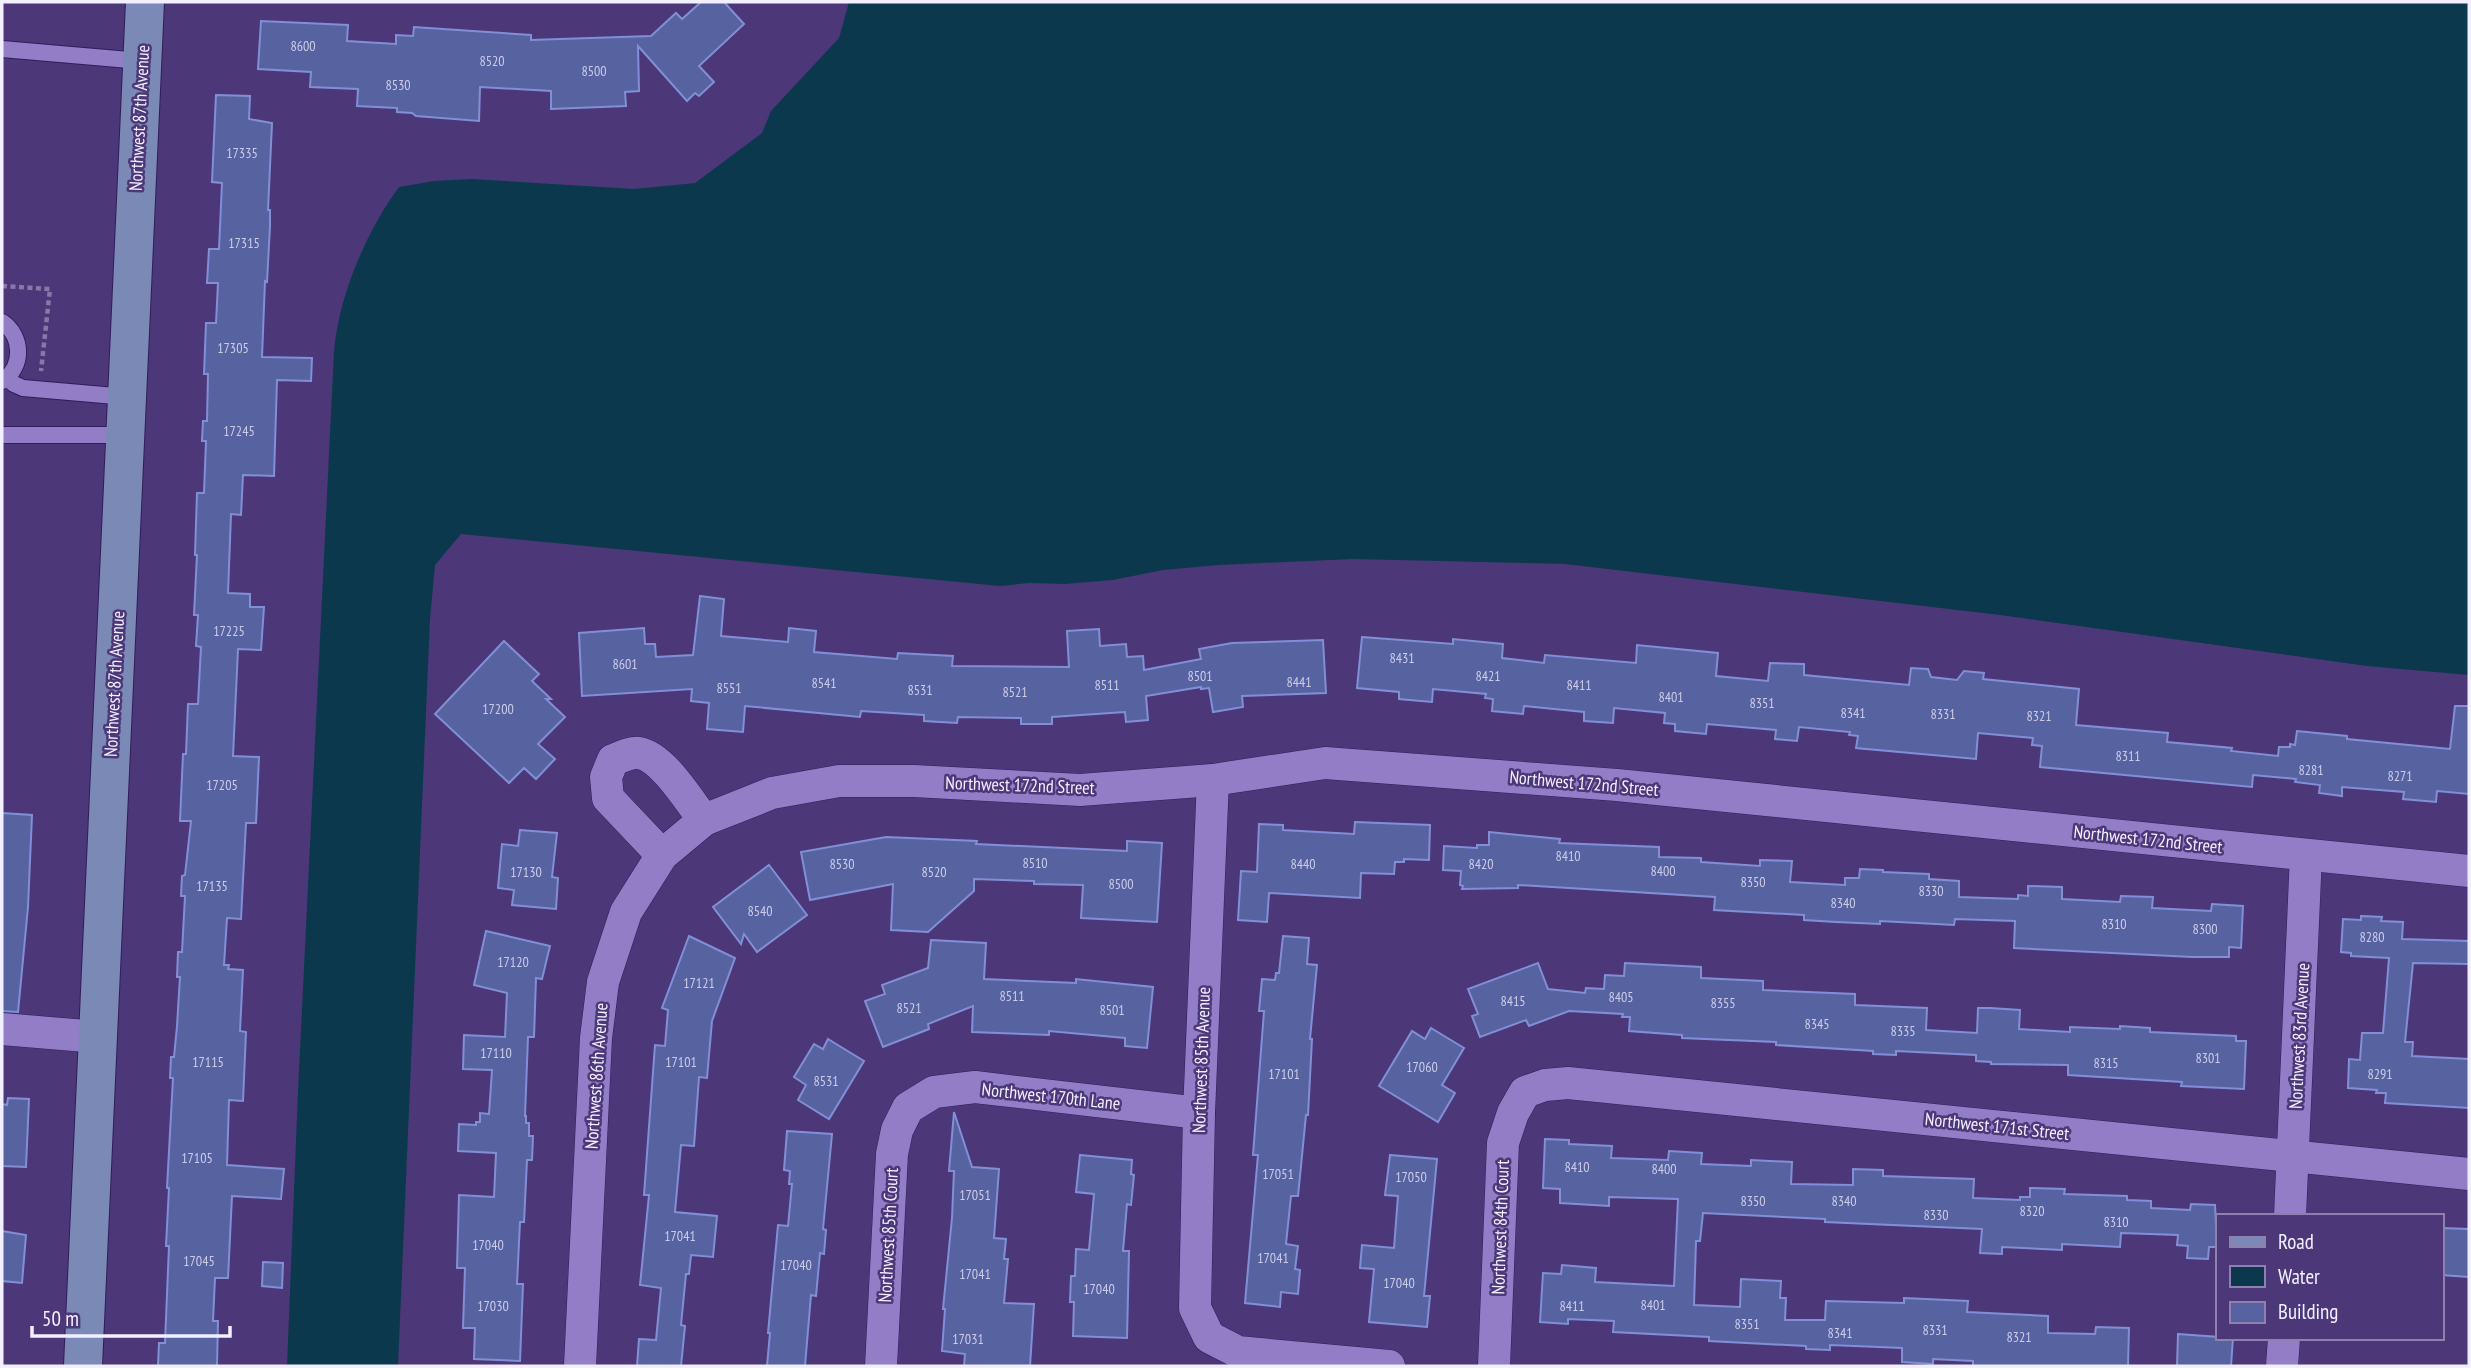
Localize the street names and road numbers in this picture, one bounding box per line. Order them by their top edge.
street label: Northwest 87th Avenue [124,44,154,192]
street label: Northwest 87th Avenue [99,610,129,758]
street label: Northwest 172nd Street [1509,765,1660,801]
street label: Northwest 172nd Street [945,771,1095,799]
street label: Northwest 172nd Street [2072,820,2224,858]
street label: Northwest 83rd Avenue [2284,962,2314,1110]
street label: Northwest 85th Avenue [1187,986,1215,1134]
street label: Northwest 86th Avenue [579,1002,613,1150]
street label: Northwest 170th Lane [981,1077,1121,1115]
street label: Northwest 171st Street [1924,1107,2070,1145]
street label: Northwest 84th Court [1486,1159,1514,1295]
street label: Northwest 85th Court [873,1167,903,1303]

